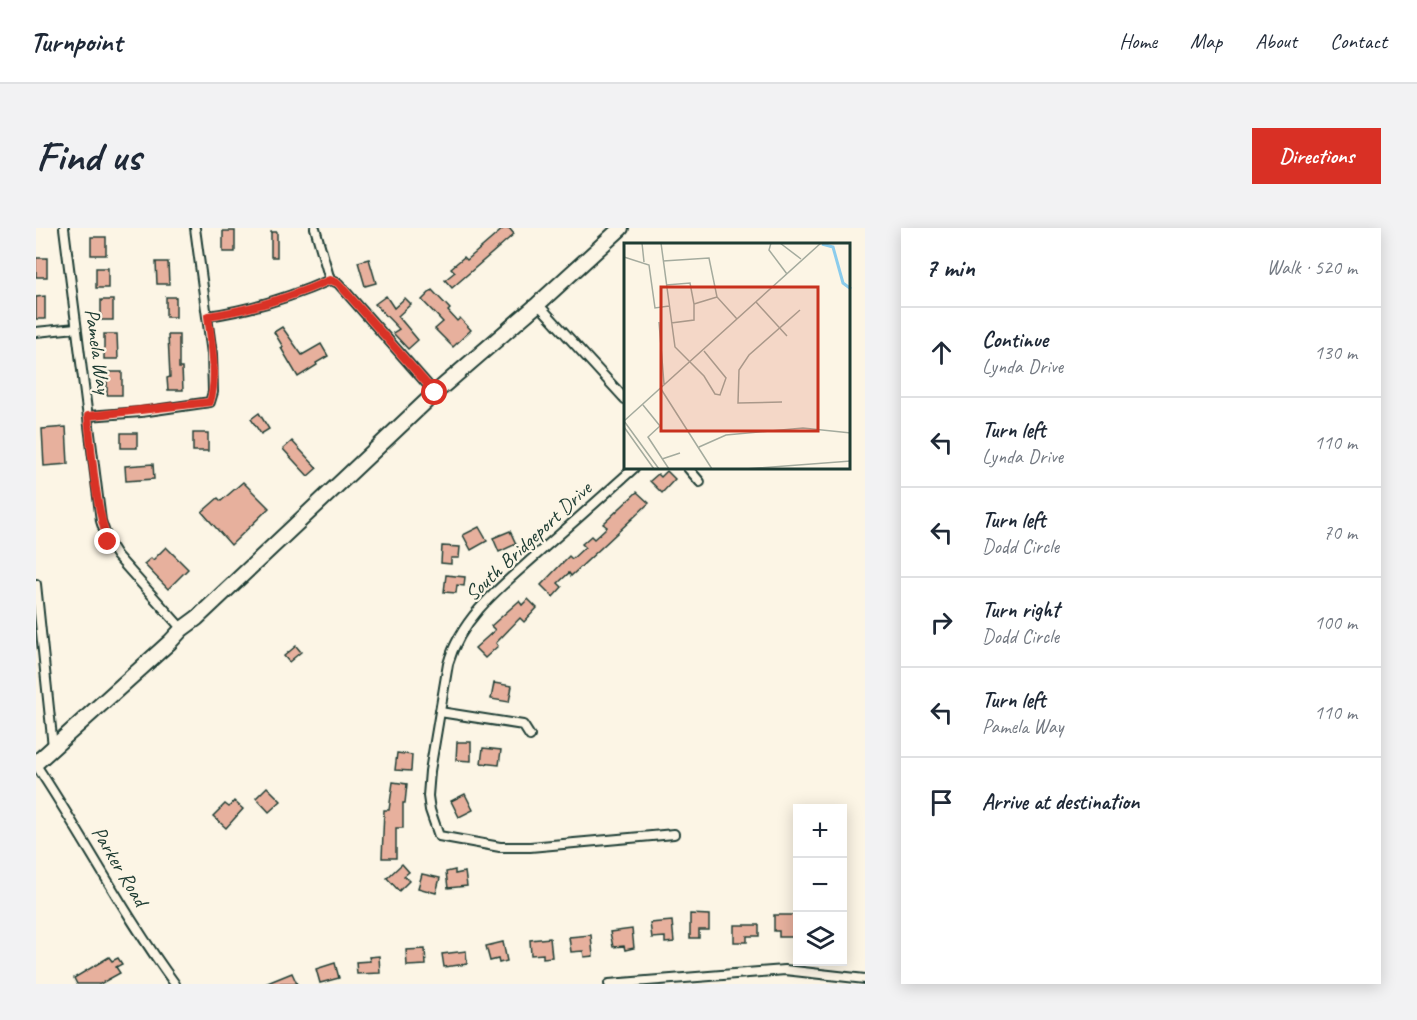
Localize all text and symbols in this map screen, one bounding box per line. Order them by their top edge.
text: Turnpoint [30,24,122,59]
text: Home [1119,28,1157,54]
text: Map [1190,28,1222,54]
text: About [1255,28,1297,54]
text: Contact [1330,28,1387,54]
button: Directions [1252,128,1381,184]
text: Find us [36,130,141,183]
inset map [624,243,850,470]
text: 7 min [925,251,975,284]
text: Walk · 520 m [1267,255,1357,280]
street label: Pamela Way [79,307,117,397]
text: Continue [982,326,1048,354]
icon: ahead [925,336,958,369]
text: 130 m [1314,340,1357,365]
text: Lynda Drive [982,354,1063,379]
route start [421,379,447,405]
text: Turn left [982,416,1046,444]
icon: left [925,426,958,459]
text: 110 m [1314,430,1357,455]
text: Lynda Drive [982,444,1063,469]
street label: South Bridgeport Drive [459,474,598,606]
text: Turn left [982,506,1046,534]
icon: left [925,516,958,549]
text: 70 m [1323,520,1357,545]
route end [94,528,120,554]
text: Dodd Circle [982,534,1059,559]
text: Turn right [982,596,1059,624]
icon: right [925,606,958,639]
text: 100 m [1314,610,1357,635]
text: Dodd Circle [982,624,1059,649]
text: Turn left [982,686,1046,714]
icon: left [925,696,958,729]
text: 110 m [1314,700,1357,725]
text: Pamela Way [982,714,1063,739]
icon: arrive [925,786,958,819]
text: Arrive at destination [982,788,1139,816]
map controls [793,804,847,966]
button: + [793,804,847,858]
street label: Parker Road [86,821,156,914]
button: − [793,858,847,912]
button: layers [793,912,847,966]

